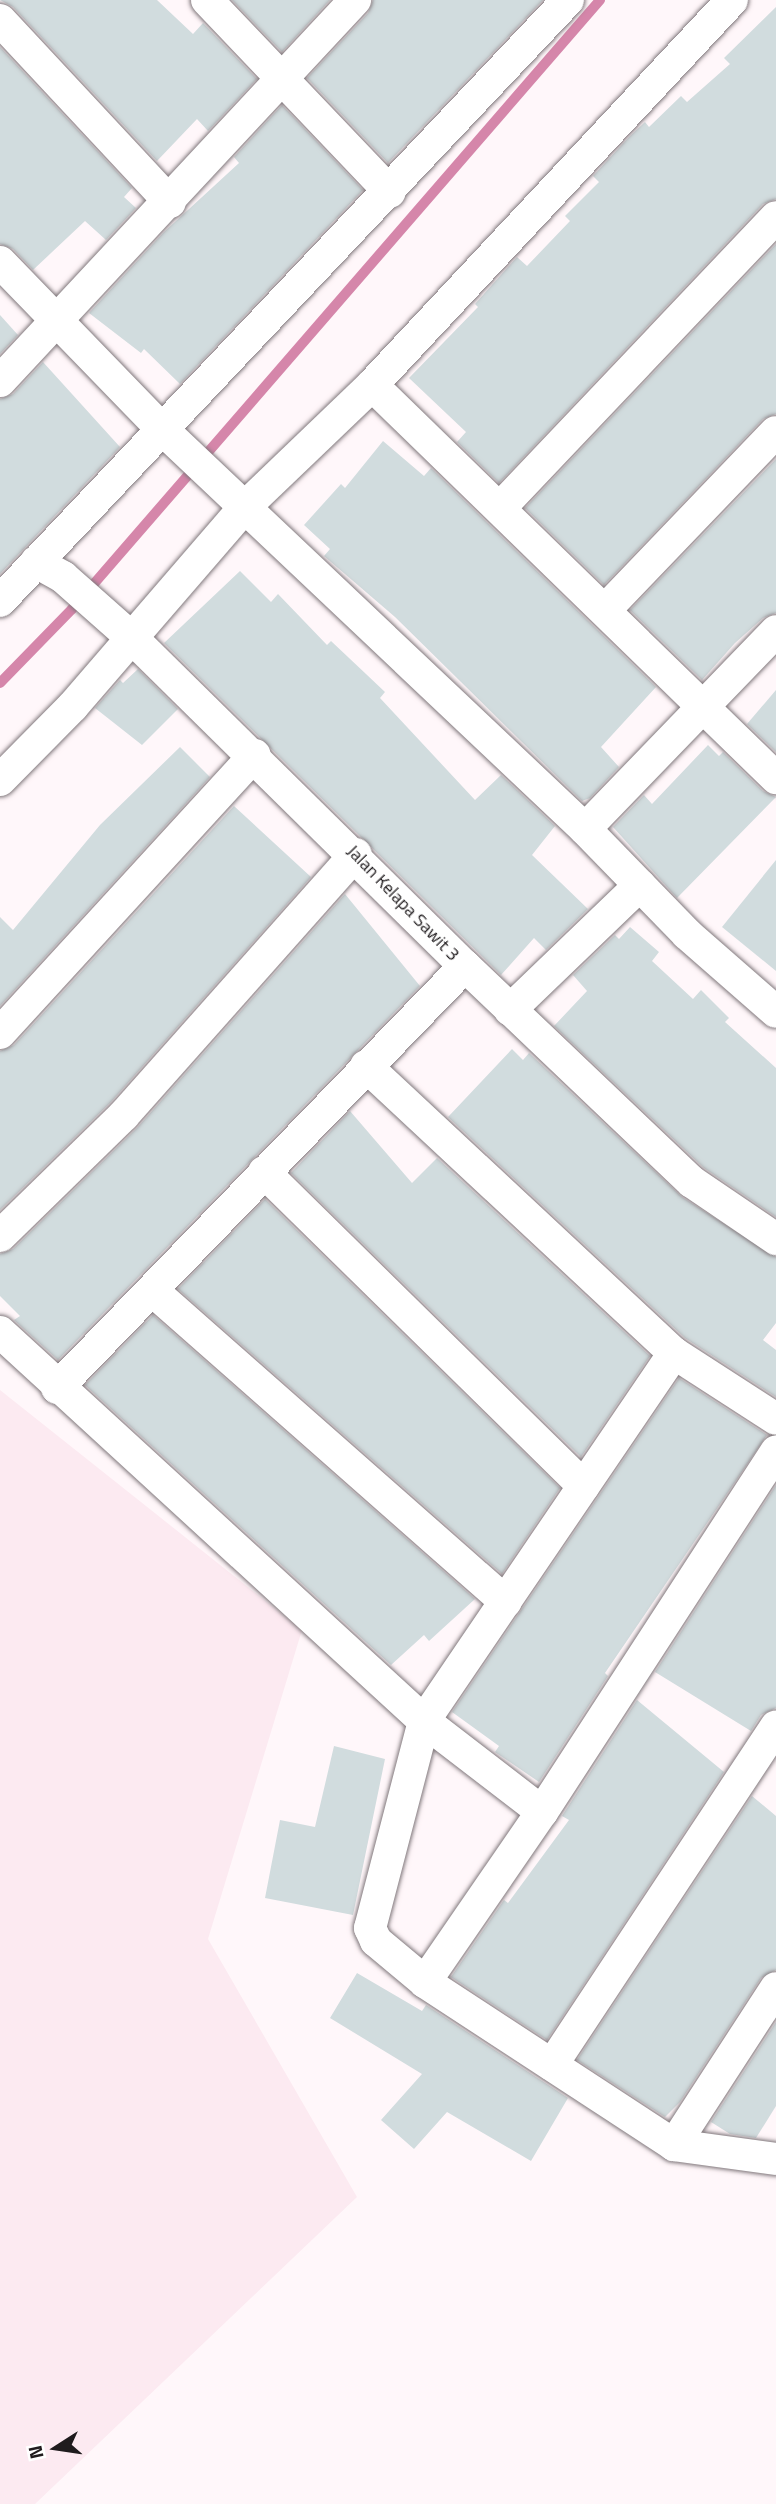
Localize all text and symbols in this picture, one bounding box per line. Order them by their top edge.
street label: Jalan Kelapa Sawit 3 [342,841,464,965]
north arrow [21,2413,91,2483]
text: N [19,2443,51,2462]

